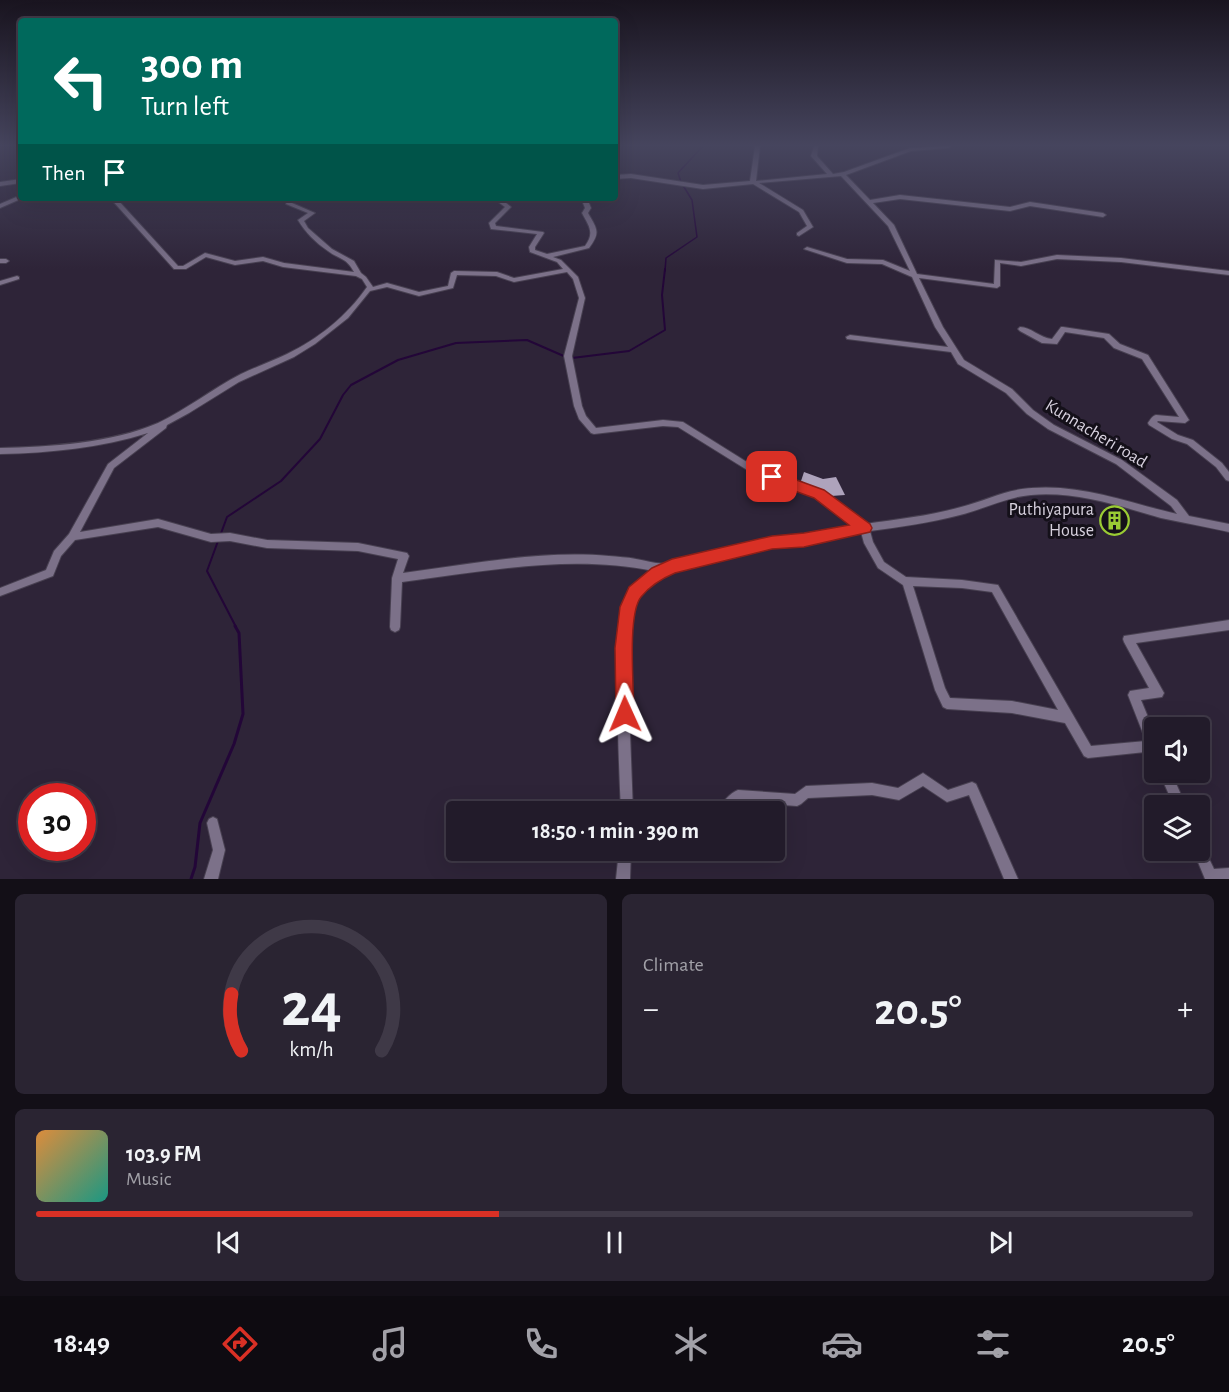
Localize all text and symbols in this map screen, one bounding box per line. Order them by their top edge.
icon: left [42,42,120,120]
text: 300 m [141,44,243,86]
text: Turn left [141,93,229,120]
icon: arrive [98,156,131,189]
text: Then [42,162,86,184]
street label: Kunnacheri road [1042,397,1150,471]
pin [746,451,797,502]
icon: arrive [755,460,788,493]
place label: Puthiyapura House [1008,501,1094,540]
building icon: Puthiyapura House [1099,504,1131,536]
position arrow [593,682,657,746]
map controls [1144,717,1210,861]
button: sound [1144,717,1210,783]
speed limit sign: 30 [18,783,96,861]
button: layers [1144,795,1210,861]
text: 18:50 · 1 min · 390 m [532,820,699,842]
text: Climate [643,955,704,975]
text: 24 [281,975,341,1037]
text: 20.5° [874,988,962,1033]
text: − [643,993,659,1026]
text: + [1177,993,1193,1026]
text: km/h [289,1039,333,1060]
text: 103.9 FM [126,1143,201,1165]
text: Music [126,1169,172,1189]
icon: previous [212,1226,245,1259]
icon: pause [598,1226,631,1259]
icon: next [984,1226,1017,1259]
icon: directions [219,1323,261,1365]
icon: music [369,1323,411,1365]
icon: phone [520,1323,562,1365]
icon: climate [670,1323,712,1365]
icon: car [821,1323,863,1365]
icon: filters [972,1323,1014,1365]
text: 18:49 [54,1330,110,1357]
text: 20.5° [1122,1330,1175,1357]

